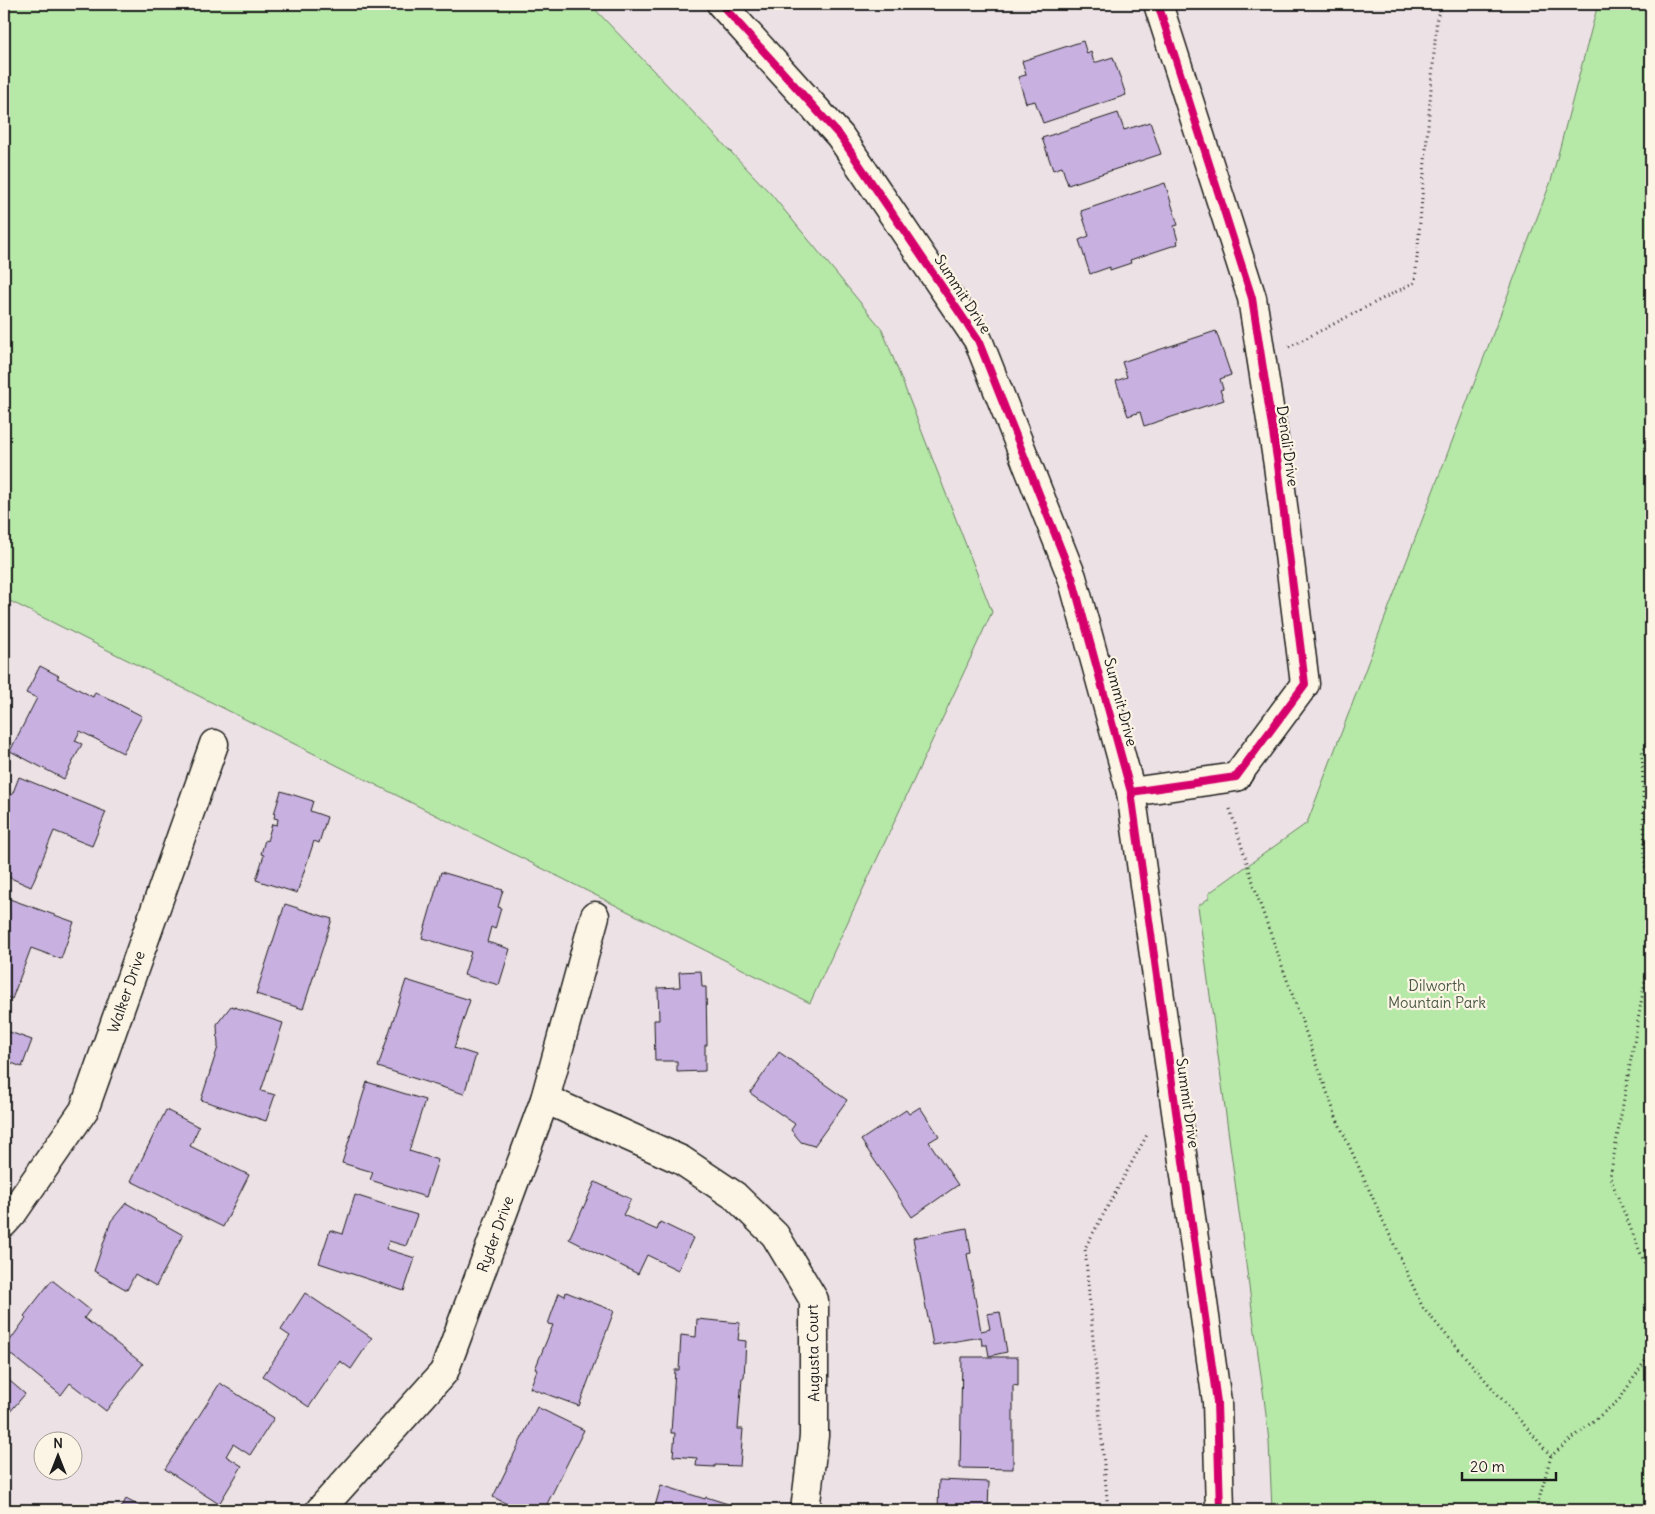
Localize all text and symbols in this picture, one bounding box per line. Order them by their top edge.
street label: Summit Drive [930,251,996,337]
street label: Denali Drive [1273,404,1303,488]
street label: Summit Drive [1100,656,1142,748]
street label: Walker Drive [103,948,149,1036]
park label: Dilworth Mountain Park [1388,976,1486,1012]
street label: Summit Drive [1172,1057,1204,1149]
street label: Ryder Drive [472,1193,518,1275]
street label: Augusta Court [803,1304,823,1402]
north arrow [32,1432,82,1482]
text: N [53,1434,63,1452]
scale bar [1462,1449,1556,1481]
text: 20 m [1470,1457,1505,1476]

